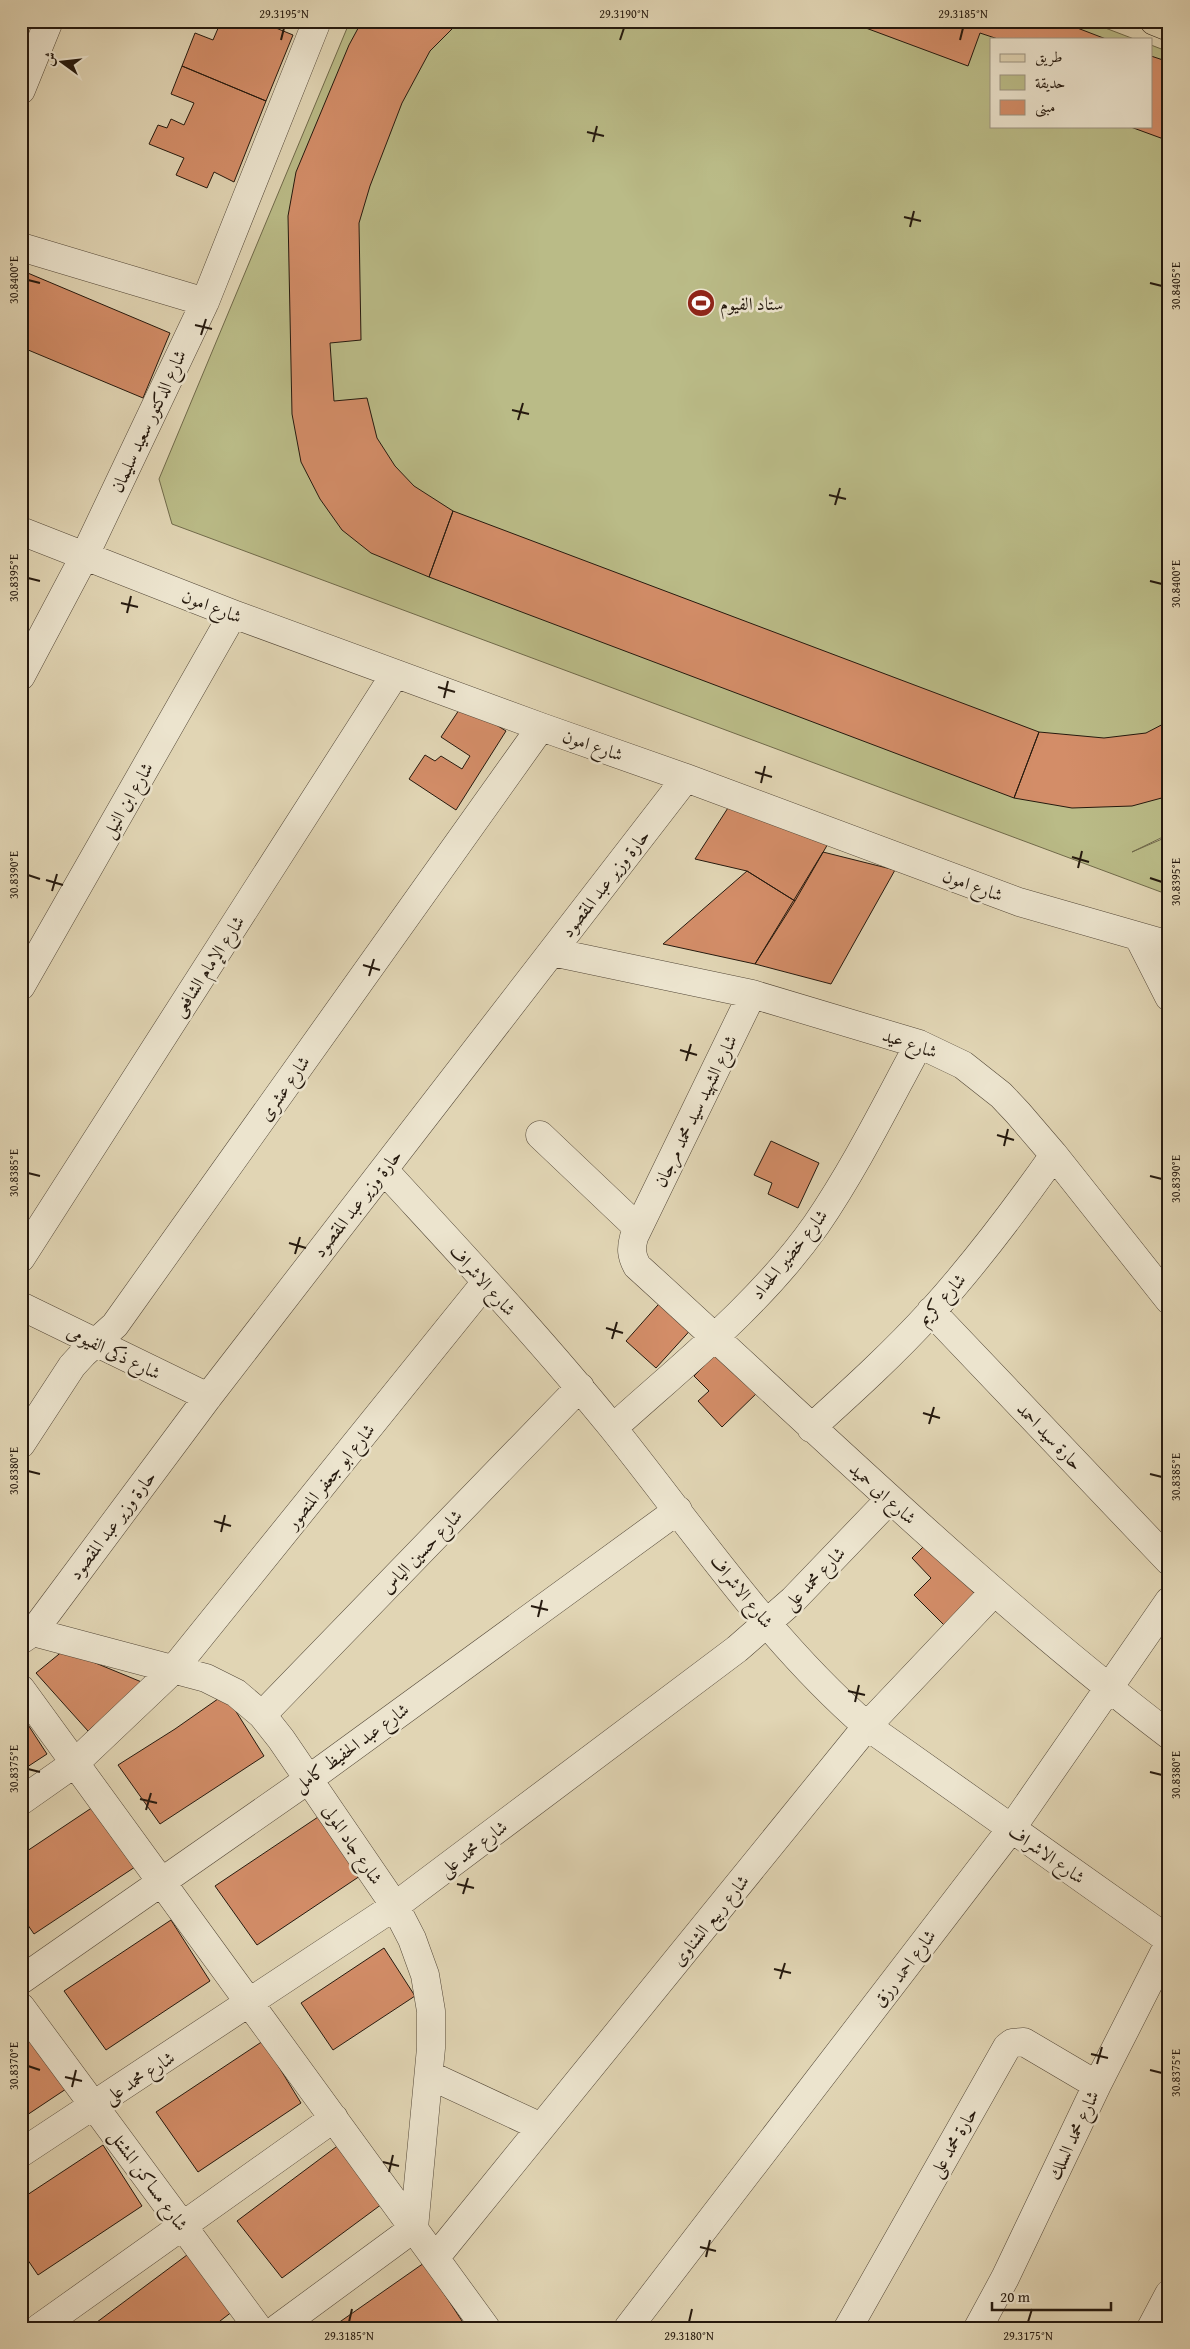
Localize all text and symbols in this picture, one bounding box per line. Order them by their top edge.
text: 29.3195°N [259,5,309,22]
text: 29.3190°N [599,5,649,22]
text: 29.3185°N [938,5,988,22]
north arrow [38,38,88,88]
legend [990,38,1152,128]
text: طريق [1035,46,1062,67]
text: ش [38,49,61,68]
text: حديقة [1035,72,1065,93]
text: مبنى [1035,96,1055,118]
text: 30.8400°E [5,256,22,304]
text: 30.8405°E [1167,262,1184,310]
sports icon: ستاد الفيوم [686,288,716,318]
place label: ستاد الفيوم [720,290,783,320]
street label: شارع الدكتور سعيد سليمان [103,345,195,498]
text: 30.8395°E [5,554,22,602]
text: 30.8400°E [1167,560,1184,608]
street label: شارع امون [177,582,246,632]
street label: شارع امون [558,722,627,770]
street label: شارع ابن النيل [94,757,161,844]
street label: حارة وزير عبد المقصود [554,823,656,943]
text: 30.8390°E [5,851,22,899]
text: 30.8395°E [1167,858,1184,906]
street label: شارع امون [938,862,1007,910]
street label: شارع الإمام الشافعى [165,910,254,1024]
street label: شارع عيد [878,1021,941,1067]
street label: شارع الشهيد سيد محمد مرجان [646,1030,746,1193]
street label: شارع عشرى [252,1050,318,1127]
street label: حارة وزير عبد المقصود [306,1143,408,1263]
text: 30.8385°E [5,1149,22,1197]
text: 30.8390°E [1167,1155,1184,1203]
street label: شارع خضير الحداد [744,1203,836,1306]
street label: شارع الاشراف [442,1238,523,1323]
street label: شارع كريم [910,1267,974,1333]
street label: شارع ذكى الفيومى [62,1318,165,1388]
street label: حارة سيد احمد [1011,1396,1089,1476]
street label: شارع ابو جعفر المنصور [278,1417,383,1537]
text: 30.8380°E [5,1447,22,1495]
text: 30.8385°E [1167,1453,1184,1501]
street label: شارع ابى حميد [842,1455,923,1532]
street label: حارة وزير عبد المقصود [62,1465,162,1585]
street label: شارع حسين الياس [374,1503,470,1601]
street label: شارع محمد على [777,1540,853,1617]
street label: شارع الاشراف [702,1548,780,1635]
street label: شارع عبد الحفيظ كامل [288,1696,416,1800]
text: 30.8375°E [5,1745,22,1793]
text: 30.8380°E [1167,1751,1184,1799]
street label: شارع جاد المولى [314,1798,390,1891]
street label: شارع محمد على [433,1813,514,1884]
street label: شارع الاشراف [1002,1818,1091,1892]
street label: شارع ربيع الشناوى [665,1868,758,1973]
street label: شارع احمد رزق [866,1923,944,2014]
text: 30.8370°E [5,2042,22,2090]
street label: شارع محمد على [98,2044,181,2112]
text: 30.8375°E [1167,2049,1184,2097]
street label: شارع محمد السلك [1040,2086,1107,2185]
street label: حارة محمد على [922,2102,984,2182]
street label: شارع مساكن المشتل [101,2124,195,2238]
scale bar [992,2279,1111,2311]
text: 20 m [1000,2286,1031,2307]
text: 29.3185°N [324,2327,374,2344]
text: 29.3180°N [664,2327,714,2344]
text: 29.3175°N [1003,2327,1053,2344]

